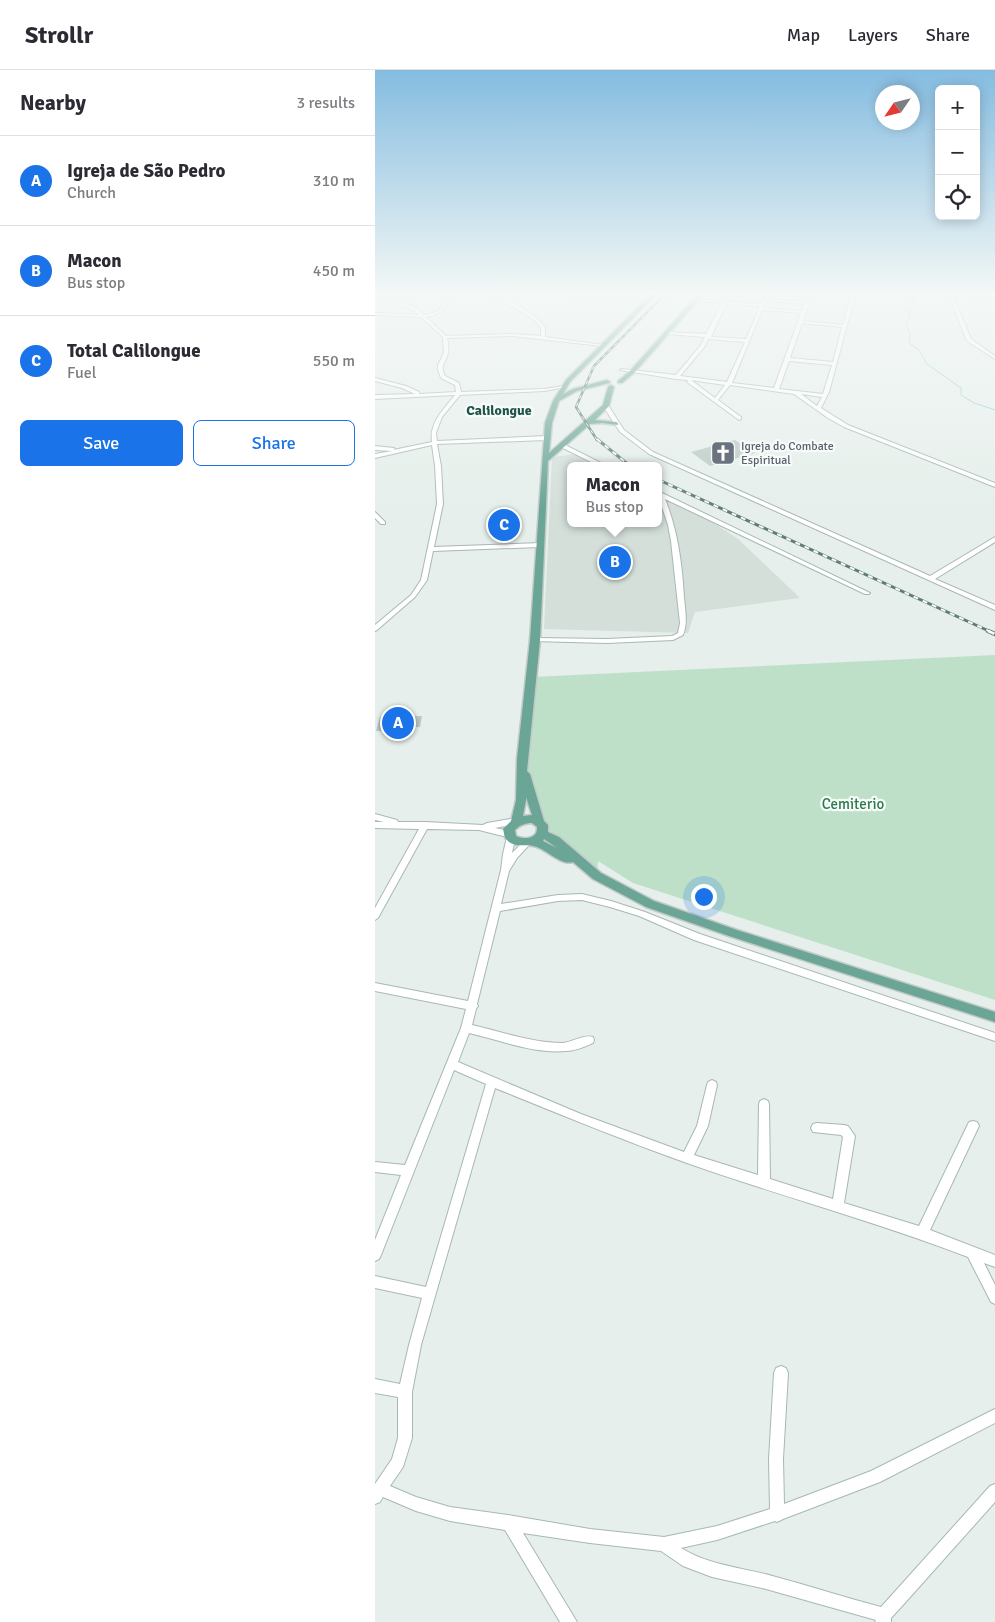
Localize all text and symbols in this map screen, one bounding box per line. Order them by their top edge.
text: Strollr [25,20,93,50]
text: Map [787,24,820,46]
text: Layers [848,24,898,46]
text: Share [926,24,970,46]
north arrow [875,85,920,130]
map controls [935,85,980,220]
button: + [935,85,980,130]
text: Nearby [20,90,86,116]
text: 3 results [296,93,355,113]
button: − [935,130,980,175]
text: Igreja de São Pedro [67,159,225,183]
text: A [31,171,41,191]
text: 310 m [313,171,355,191]
button: locate [935,175,980,220]
text: Church [67,183,116,203]
text: Macon [67,249,122,273]
text: B [31,261,41,281]
text: 450 m [313,261,355,281]
text: Bus stop [67,273,125,293]
text: Total Calilongue [67,339,201,363]
text: C [31,351,41,371]
text: 550 m [313,351,355,371]
text: Fuel [67,363,96,383]
district label: Calilongue [466,402,532,419]
button: Save [20,420,183,466]
button: Share [193,420,355,466]
place label: Igreja do Combate Espiritual [741,439,834,468]
church icon: Igreja do Combate Espiritual [710,440,736,466]
popup [567,462,662,527]
text: Macon [585,473,640,497]
text: Bus stop [585,497,644,517]
pin: C [488,506,520,544]
pin: B [599,543,631,581]
pin: A [382,704,414,742]
park label: Cemiterio [822,795,885,813]
your location [691,884,717,910]

